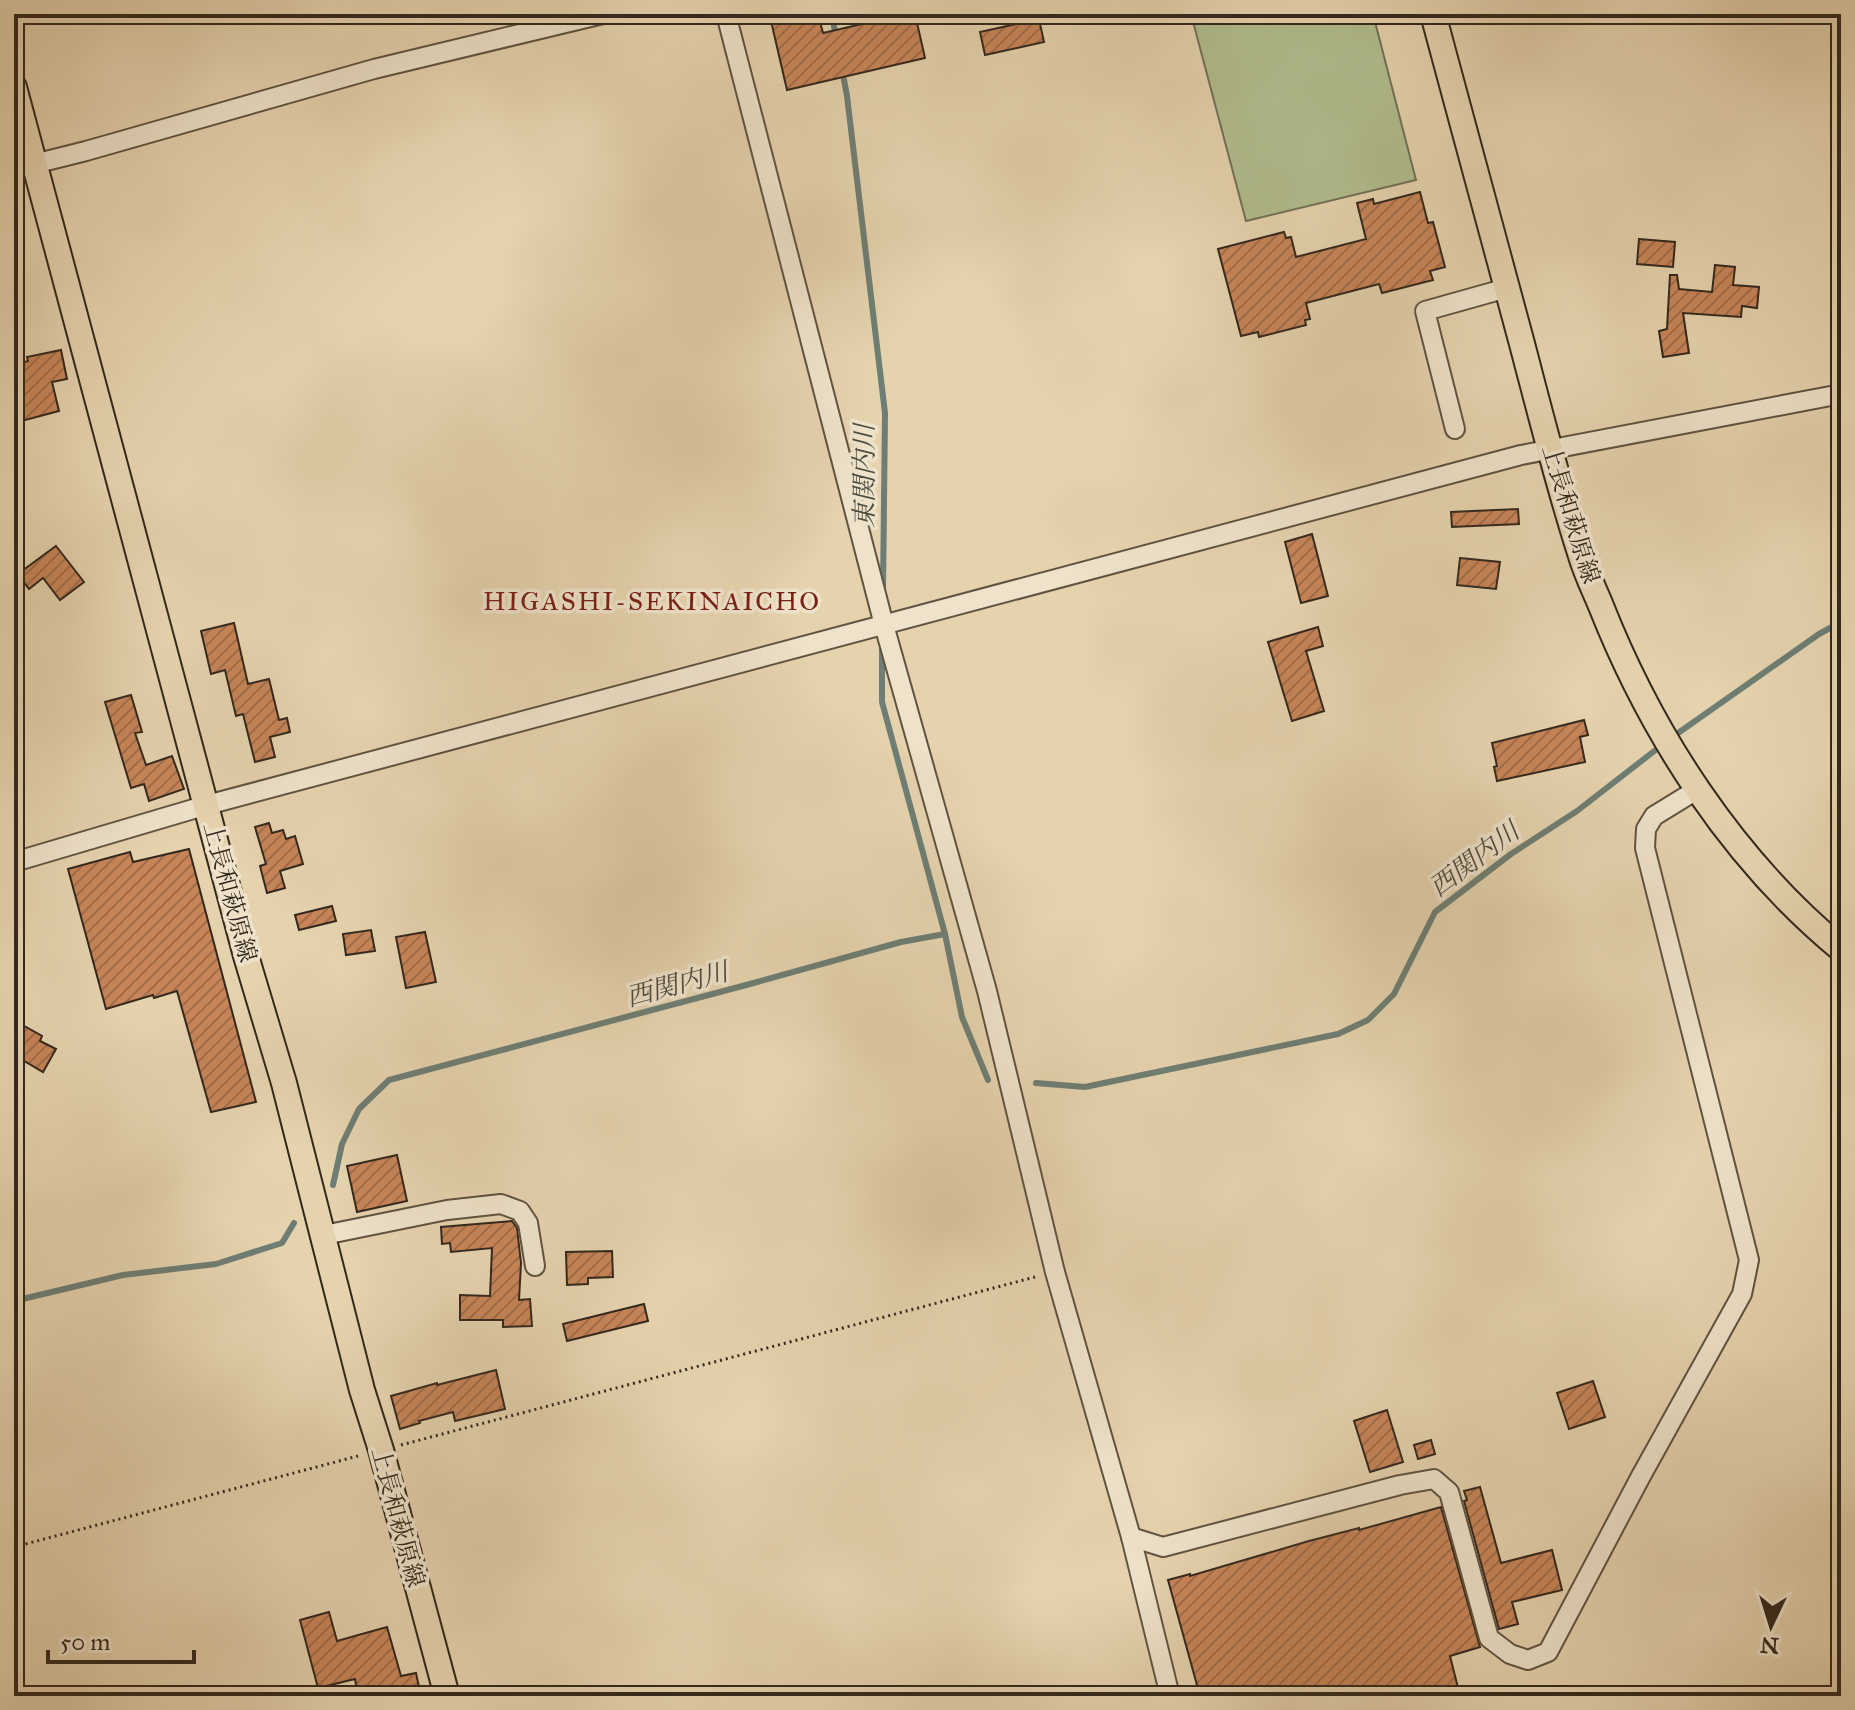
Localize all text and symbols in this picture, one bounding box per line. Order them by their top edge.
water label: 東関内川 [848,421,880,528]
street label: 上長和萩原線 [1536,441,1606,587]
district label: HIGASHI-SEKINAICHO [483,585,821,617]
water label: 西関内川 [1423,813,1528,903]
street label: 上長和萩原線 [197,819,263,965]
water label: 西関内川 [623,954,734,1013]
street label: 上長和萩原線 [365,1444,431,1590]
north arrow [1731,1586,1811,1666]
scale bar [48,1614,194,1664]
text: 50 m [60,1627,110,1657]
text: N [1759,1631,1780,1660]

